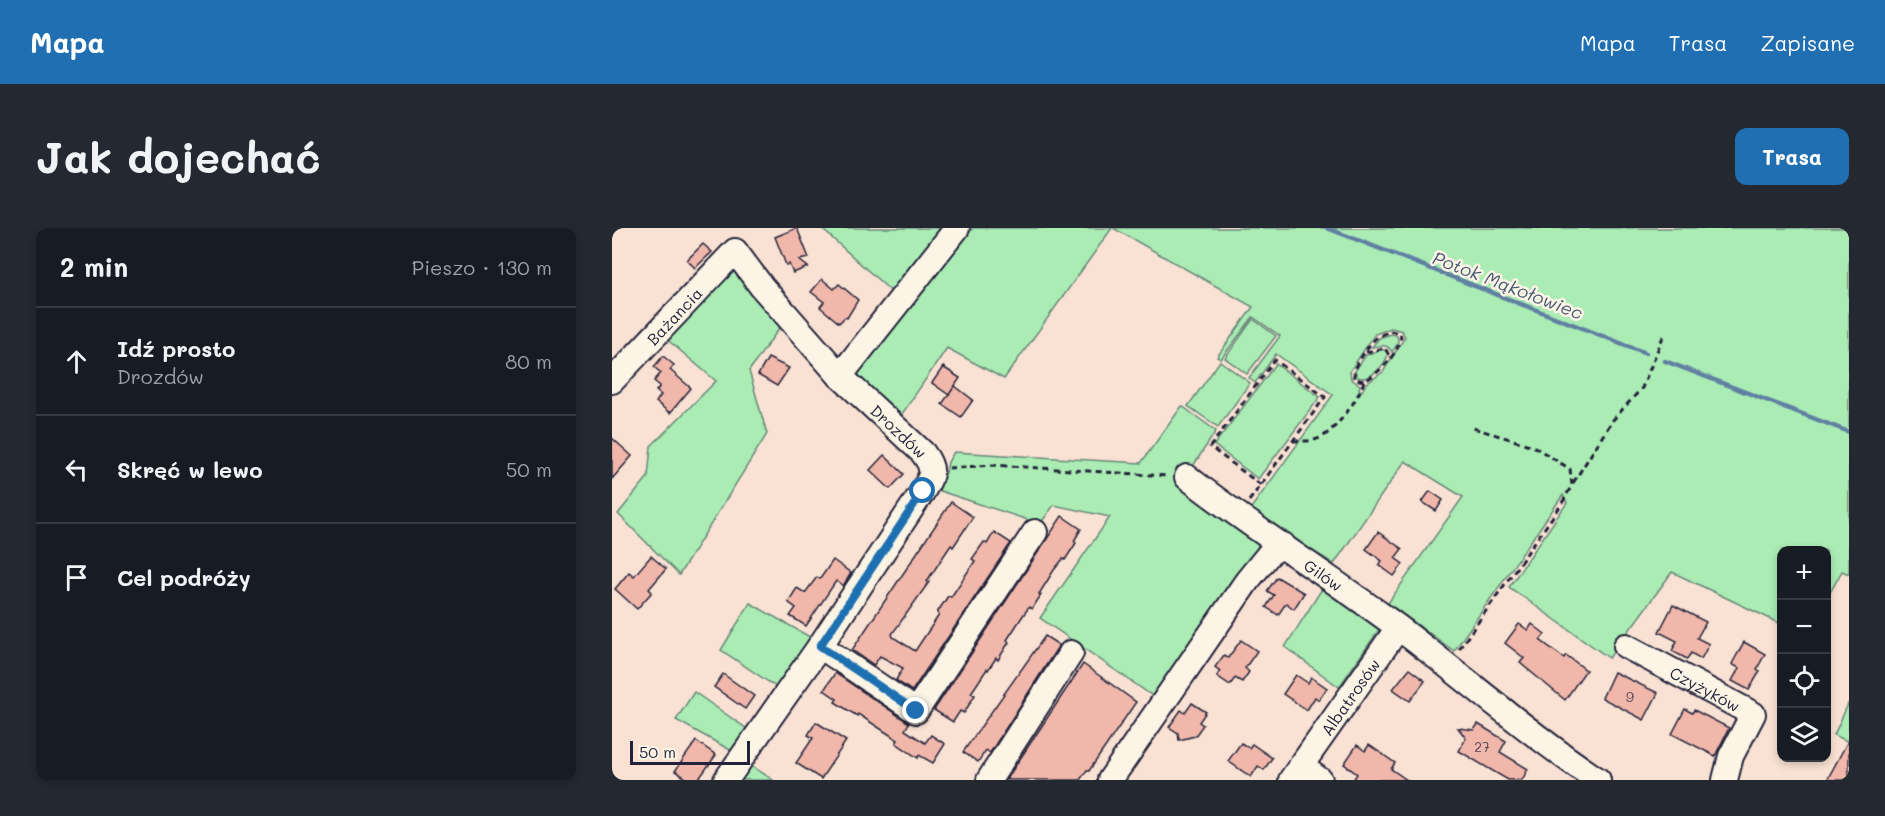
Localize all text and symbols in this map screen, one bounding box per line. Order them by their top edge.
text: Mapa [30,24,105,60]
text: Mapa [1580,29,1636,56]
text: Trasa [1669,29,1727,56]
text: Zapisane [1760,29,1855,56]
button: Trasa [1735,128,1849,185]
text: Jak dojechać [36,129,321,184]
water label: Potok Mąkołowiec [1430,245,1586,325]
text: 2 min [60,250,128,284]
text: Pieszo · 130 m [412,254,552,280]
street label: Bażancia [642,282,706,349]
text: Idź prosto [117,334,235,363]
icon: ahead [60,345,93,378]
text: 80 m [505,348,552,374]
text: Drozdów [117,363,204,389]
street label: Drozdów [867,400,932,462]
icon: left [60,453,93,486]
text: Skręć w lewo [117,455,263,484]
text: 50 m [506,456,552,482]
route start [909,477,935,503]
map controls [1777,546,1831,762]
button: + [1777,546,1831,600]
street label: Gilów [1300,554,1347,595]
icon: arrive [60,561,93,594]
text: Cel podróży [117,563,251,592]
button: − [1777,600,1831,654]
street label: Albatrosów [1315,654,1384,739]
button: locate [1777,654,1831,708]
street label: Czyżyków [1667,661,1744,716]
house number: 9 [1626,687,1634,706]
route end [902,697,928,723]
button: layers [1777,708,1831,762]
house number: 27 [1474,737,1490,756]
scale bar [630,738,750,766]
text: 50 m [639,741,676,762]

